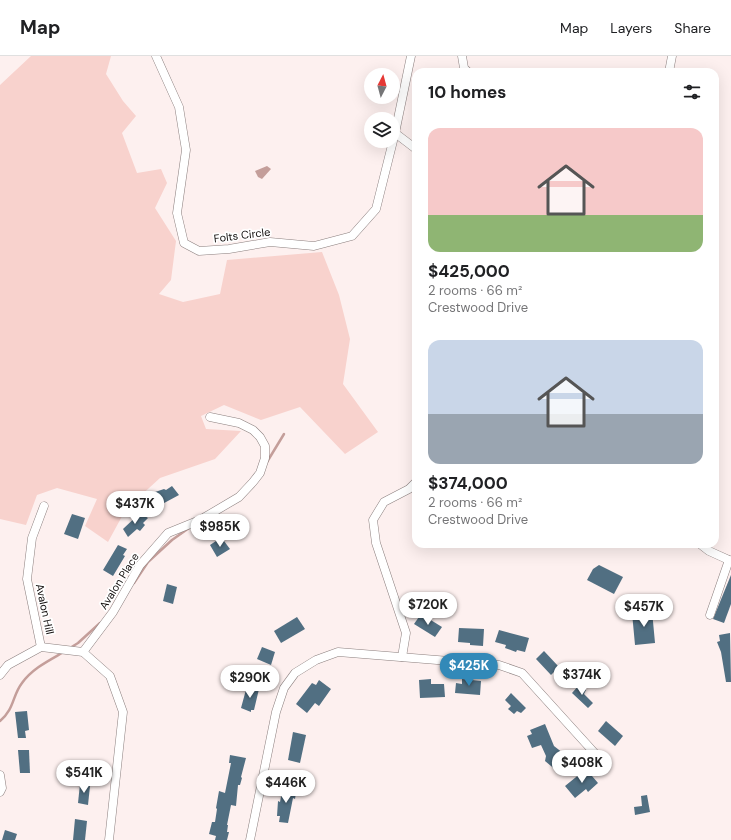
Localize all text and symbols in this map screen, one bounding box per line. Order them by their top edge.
text: Map [20,15,60,40]
text: Map [560,19,588,37]
text: Layers [610,19,652,37]
text: Share [674,19,711,37]
north arrow [364,68,400,104]
map controls [364,68,400,148]
text: 10 homes [428,81,506,103]
icon: filters [681,81,703,103]
button: layers [364,112,400,148]
icon: home [530,154,602,226]
street label: Folts Circle [213,225,271,245]
text: $425,000 [428,260,510,282]
text: 2 rooms · 66 m² [428,282,522,299]
text: Crestwood Drive [428,299,528,316]
icon: home [530,366,602,438]
text: $374,000 [428,472,508,494]
pin: $437K [107,491,163,525]
text: 2 rooms · 66 m² [428,494,522,511]
text: $437K [115,495,155,512]
text: Crestwood Drive [428,511,528,528]
pin: $985K [192,514,248,548]
text: $985K [200,518,240,535]
street label: Avalon Place [96,550,142,612]
street label: Avalon Hill [33,582,57,636]
pin: $720K [400,592,456,626]
pin: $457K [616,594,672,628]
text: $720K [408,596,448,613]
text: $457K [624,598,664,615]
pin: $425K [441,653,497,687]
text: $425K [449,657,489,674]
pin: $374K [554,662,610,696]
pin: $290K [222,665,278,699]
text: $374K [563,666,601,683]
text: $290K [229,669,271,686]
pin: $408K [554,750,610,784]
text: $408K [561,754,603,771]
pin: $541K [56,760,112,794]
text: $541K [65,764,103,781]
pin: $446K [258,770,314,804]
text: $446K [265,774,307,791]

